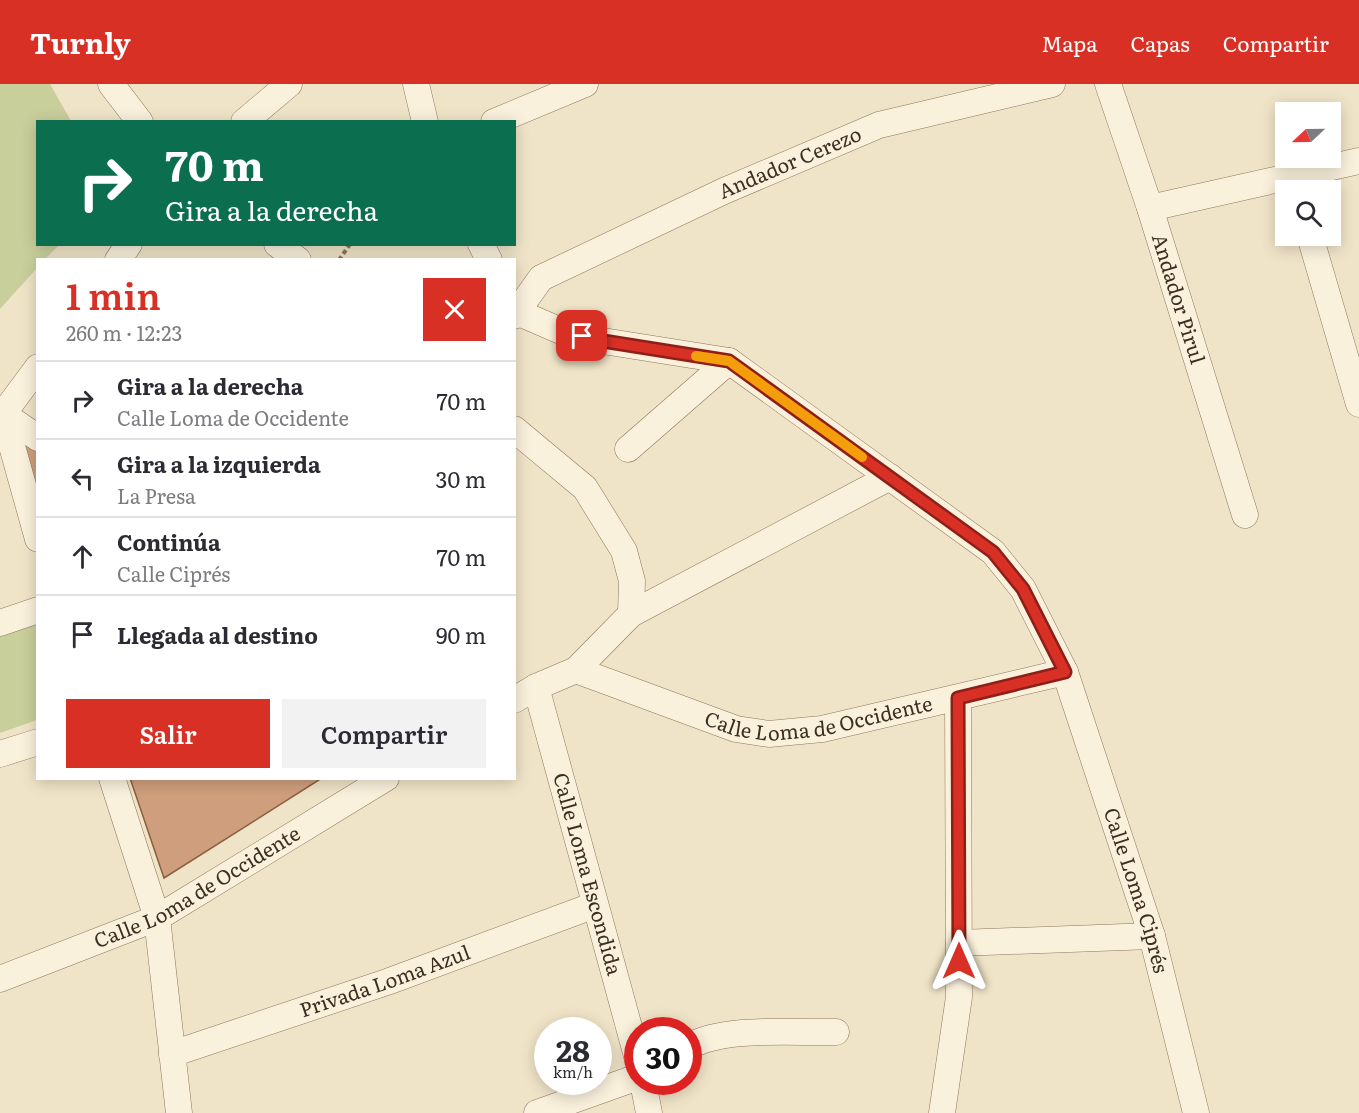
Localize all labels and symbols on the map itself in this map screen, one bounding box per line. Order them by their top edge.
north arrow [1275,102,1341,168]
street label: Andador Cerezo [713,117,865,205]
street label: Andador Pirul [1146,229,1214,367]
pin [556,310,607,361]
street label: Calle Loma de Occidente [701,687,935,747]
street label: Calle Loma Escondida [547,769,631,979]
street label: Calle Loma Ciprés [1098,803,1178,976]
street label: Calle Loma de Occidente [89,817,305,954]
position arrow [927,929,991,993]
street label: Privada Loma Azul [295,935,474,1023]
speed limit sign: 30 [624,1017,702,1095]

